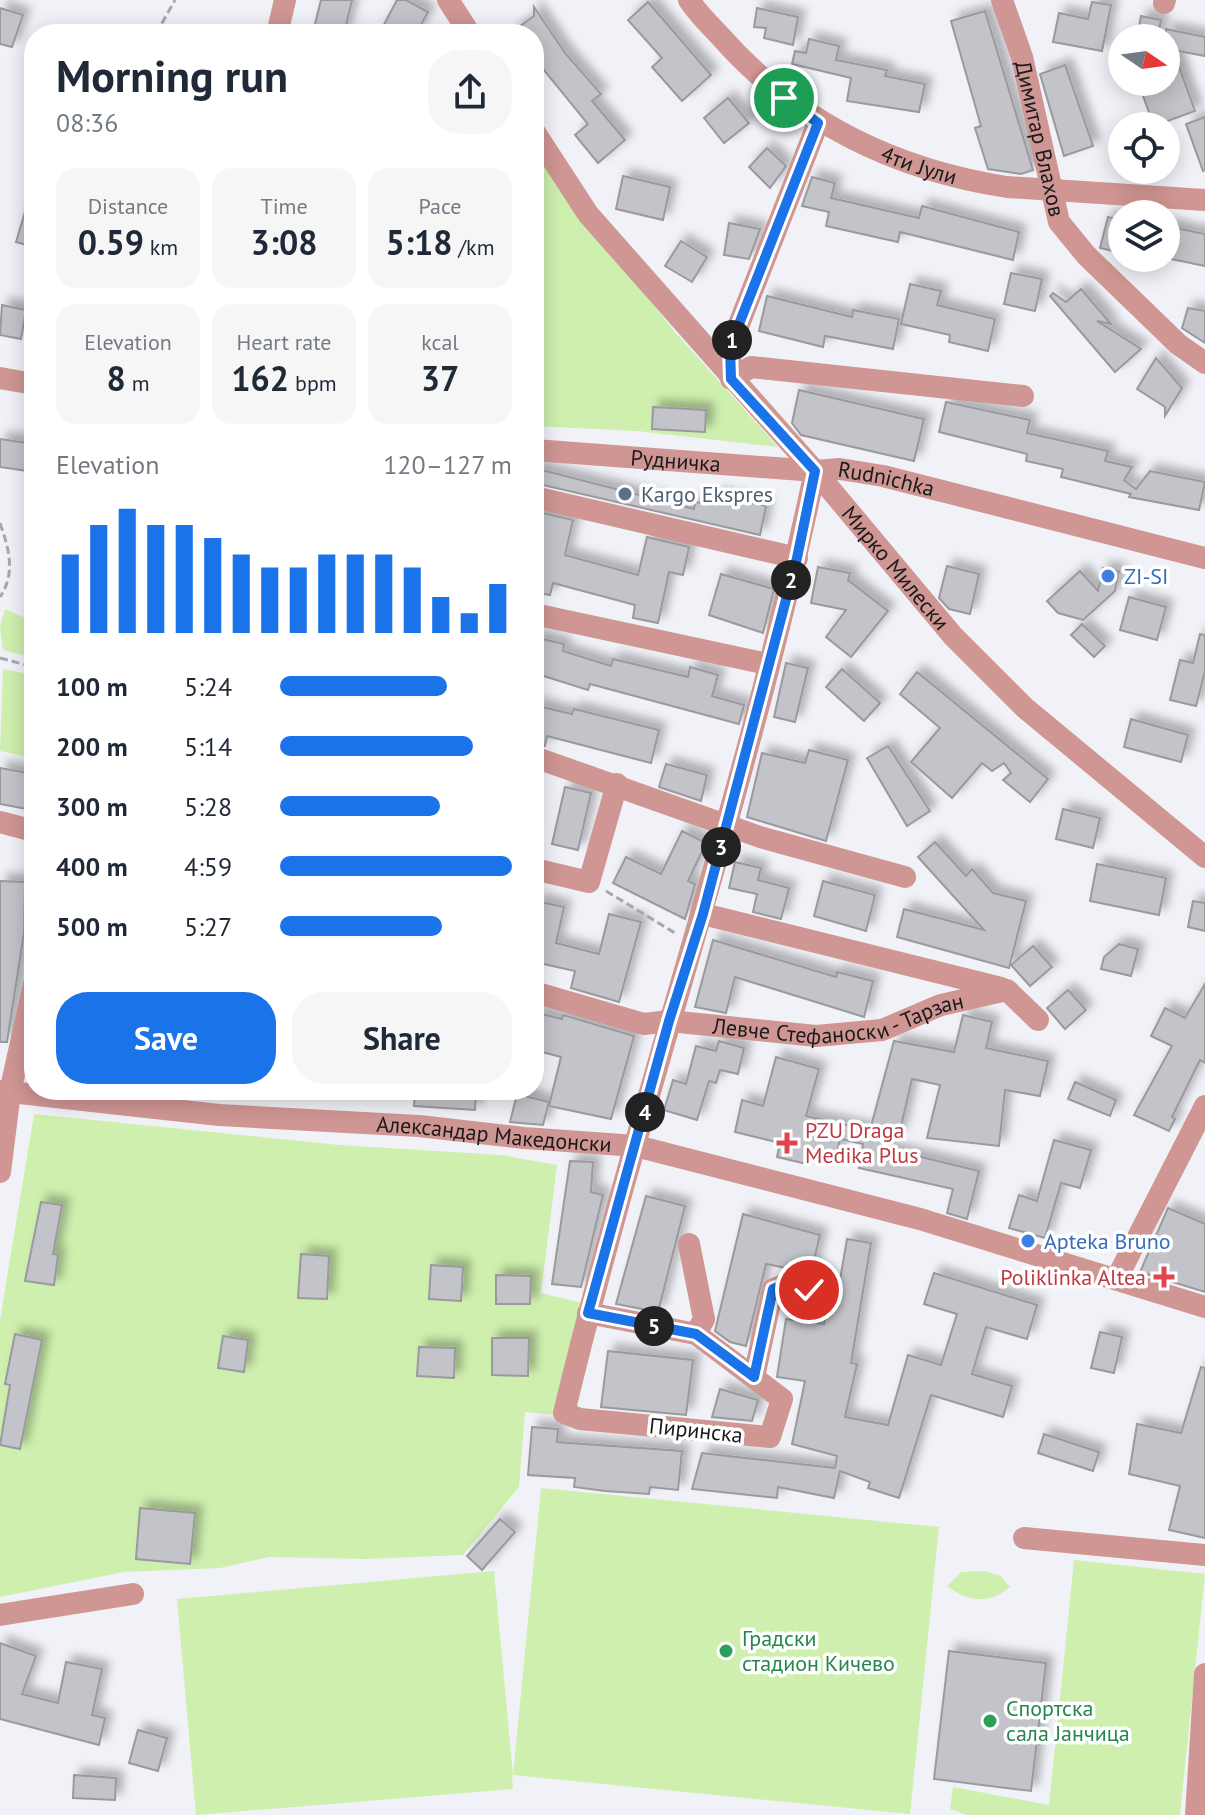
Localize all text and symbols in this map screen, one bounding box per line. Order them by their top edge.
north arrow [1108,24,1180,96]
map controls [1108,24,1180,272]
text: Morning run [56,47,288,104]
button: share [428,50,512,134]
street label: Димитар Влахов [1009,58,1071,219]
pin [750,64,818,132]
icon: arrive [762,76,806,120]
text: 08:36 [56,106,118,139]
button: locate [1108,112,1180,184]
street label: 4ти Јули [877,139,960,190]
text: Distance [88,192,168,220]
text: Time [260,192,308,220]
text: Pace [418,192,462,220]
button: layers [1108,200,1180,272]
text: 0.59 [78,220,144,264]
text: 3:08 [251,220,317,264]
text: 5:18 [385,220,452,264]
text: km [144,233,178,261]
text: /km [452,233,495,261]
pin: 1 [712,320,752,360]
text: 1 [726,326,738,354]
text: Elevation [84,328,172,356]
text: Heart rate [236,328,332,356]
text: kcal [421,328,459,356]
text: 8 [106,356,126,400]
text: 162 [231,356,289,400]
text: 37 [421,356,459,400]
text: m [126,369,150,397]
text: bpm [289,369,337,397]
street label: Рудничка [630,443,722,478]
text: Elevation [56,448,160,481]
text: 120–127 m [383,448,512,481]
street label: Rudnichka [836,455,937,503]
place label: Kargo Ekspres [641,480,773,508]
marker: Kargo Ekspres [616,485,634,503]
street label: Мирко Милески [836,500,956,635]
pin: 2 [771,560,811,600]
place label: ZI-SI [1124,562,1168,590]
text: 2 [785,566,797,594]
marker: ZI-SI [1099,567,1117,585]
text: 100 m [56,670,128,703]
text: 5:24 [184,670,232,703]
text: 200 m [56,730,128,763]
text: 5:14 [184,730,232,763]
text: 300 m [56,790,128,823]
text: 5:28 [184,790,232,823]
pin: 3 [701,827,741,867]
text: 3 [715,833,727,861]
text: 400 m [56,850,128,883]
text: 4:59 [184,850,232,883]
text: 500 m [56,910,128,943]
text: 5:27 [184,910,232,943]
street label: Левче Стефаноски - Тарзан [710,986,966,1050]
button: Save [56,992,276,1084]
button: Share [292,992,512,1084]
pin: 4 [625,1092,665,1132]
text: 4 [639,1098,651,1126]
street label: Александар Македонски [376,1110,613,1158]
place label: PZU Draga Medika Plus [805,1116,918,1169]
marker: PZU Draga Medika Plus [776,1132,798,1154]
place label: Apteka Bruno [1044,1227,1171,1255]
marker: Apteka Bruno [1019,1232,1037,1250]
pin [775,1256,843,1324]
place label: Poliklinka Altea [1000,1263,1146,1291]
marker: Poliklinka Altea [1153,1266,1175,1288]
icon: check [787,1268,831,1312]
pin: 5 [634,1306,674,1346]
text: 5 [648,1312,660,1340]
street label: Пиринска [648,1411,744,1449]
place label: Градски стадион Кичево [742,1624,895,1677]
marker: Градски стадион Кичево [717,1642,735,1660]
place label: Спортска сала Јанчица [1006,1694,1130,1747]
marker: Спортска сала Јанчица [981,1712,999,1730]

